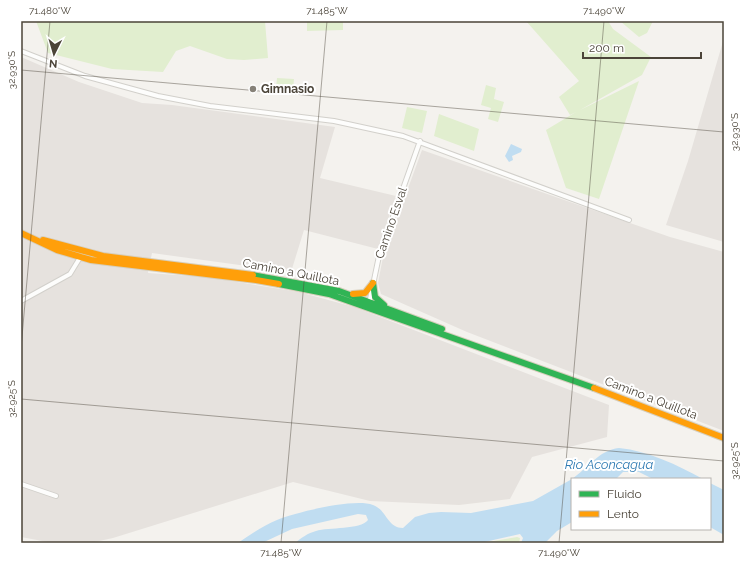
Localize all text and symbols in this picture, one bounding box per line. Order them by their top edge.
text: 71.480°W [29,5,72,16]
text: 71.485°W [306,5,348,16]
text: 71.490°W [583,5,625,16]
north arrow [34,34,74,74]
scale bar [583,34,701,60]
text: 200 m [589,41,624,55]
text: 32.930°S [6,51,17,89]
text: N [48,57,58,70]
place label: Gimnasio [261,82,314,96]
marker: Gimnasio [248,84,258,94]
text: 32.930°S [729,113,740,151]
street label: Camino Esval [372,185,410,261]
street label: Camino a Quillota [242,256,340,288]
street label: Camino a Quillota [603,374,699,422]
text: 32.925°S [6,380,17,418]
text: 32.925°S [729,442,740,480]
water label: Rio Aconcagua [565,457,653,472]
legend [571,478,711,530]
text: Fluido [607,487,642,501]
text: Lento [607,507,639,521]
text: 71.485°W [260,547,302,558]
text: 71.490°W [538,547,580,558]

